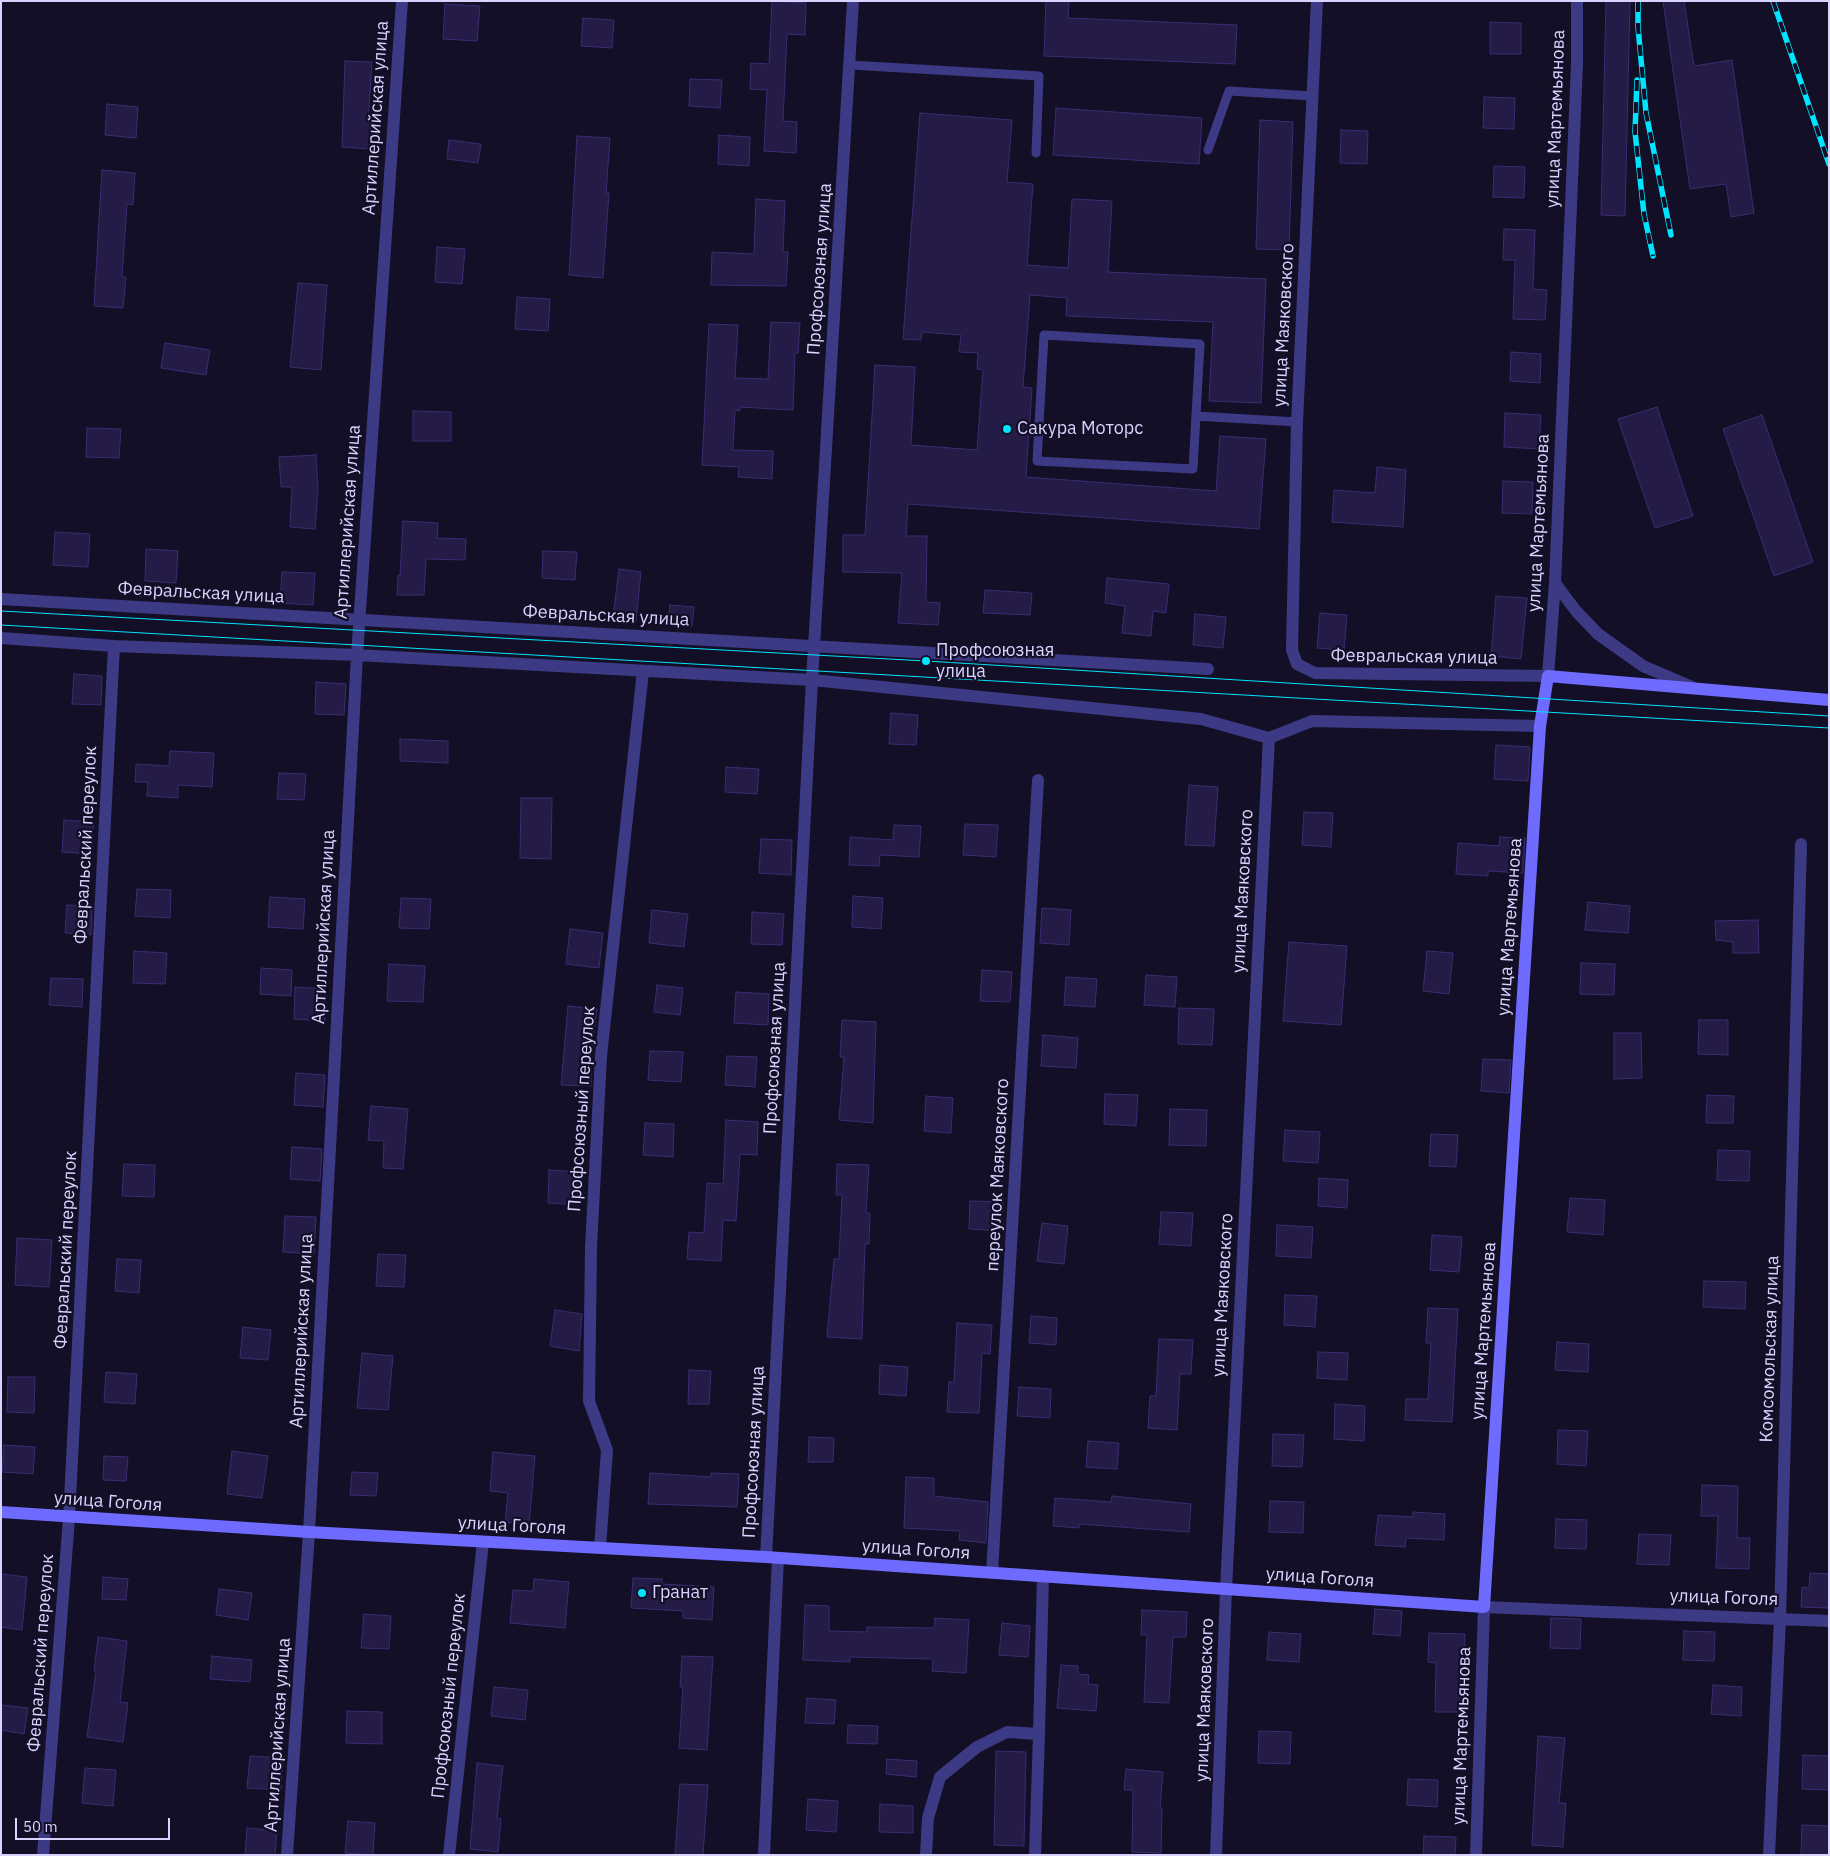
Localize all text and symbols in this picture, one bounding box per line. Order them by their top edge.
street label: Артиллерийская улица [358,20,394,216]
street label: улица Мартемьянова [1542,29,1570,209]
street label: Профсоюзная улица [803,182,837,356]
street label: улица Маяковского [1269,243,1299,407]
place label: Сакура Моторс [1017,418,1143,440]
marker: Сакура Моторс [1001,423,1013,435]
street label: Артиллерийская улица [330,424,366,620]
street label: улица Мартемьянова [1524,433,1554,613]
street label: Февральская улица [117,578,285,608]
street label: Февральская улица [522,601,690,631]
place label: Профсоюзная улица [936,640,1054,682]
street label: Февральская улица [1330,645,1498,669]
marker: Профсоюзная улица [920,655,932,667]
street label: Февральский переулок [70,745,102,945]
street label: улица Маяковского [1228,809,1258,973]
street label: Артиллерийская улица [308,829,340,1025]
street label: улица Мартемьянова [1493,837,1527,1017]
street label: Профсоюзная улица [760,961,790,1135]
street label: Профсоюзный переулок [564,1005,600,1213]
street label: переулок Маяковского [982,1078,1014,1272]
street label: Февральский переулок [50,1150,82,1350]
street label: улица Маяковского [1208,1213,1238,1377]
street label: Артиллерийская улица [286,1233,318,1429]
street label: улица Мартемьянова [1467,1241,1501,1421]
street label: Комсомольская улица [1756,1255,1784,1443]
street label: Профсоюзная улица [739,1365,769,1539]
street label: улица Гоголя [53,1487,163,1517]
street label: улица Гоголя [457,1512,567,1540]
street label: улица Гоголя [861,1535,971,1565]
street label: Февральский переулок [23,1553,59,1753]
street label: улица Гоголя [1265,1563,1375,1593]
place label: Гранат [652,1582,708,1604]
street label: улица Гоголя [1669,1585,1779,1611]
marker: Гранат [636,1587,648,1599]
street label: Профсоюзный переулок [427,1592,471,1800]
street label: улица Маяковского [1191,1618,1219,1782]
street label: Артиллерийская улица [260,1637,296,1833]
street label: улица Мартемьянова [1448,1646,1476,1826]
scale bar [18,1808,172,1840]
text: 50 m [23,1817,58,1836]

